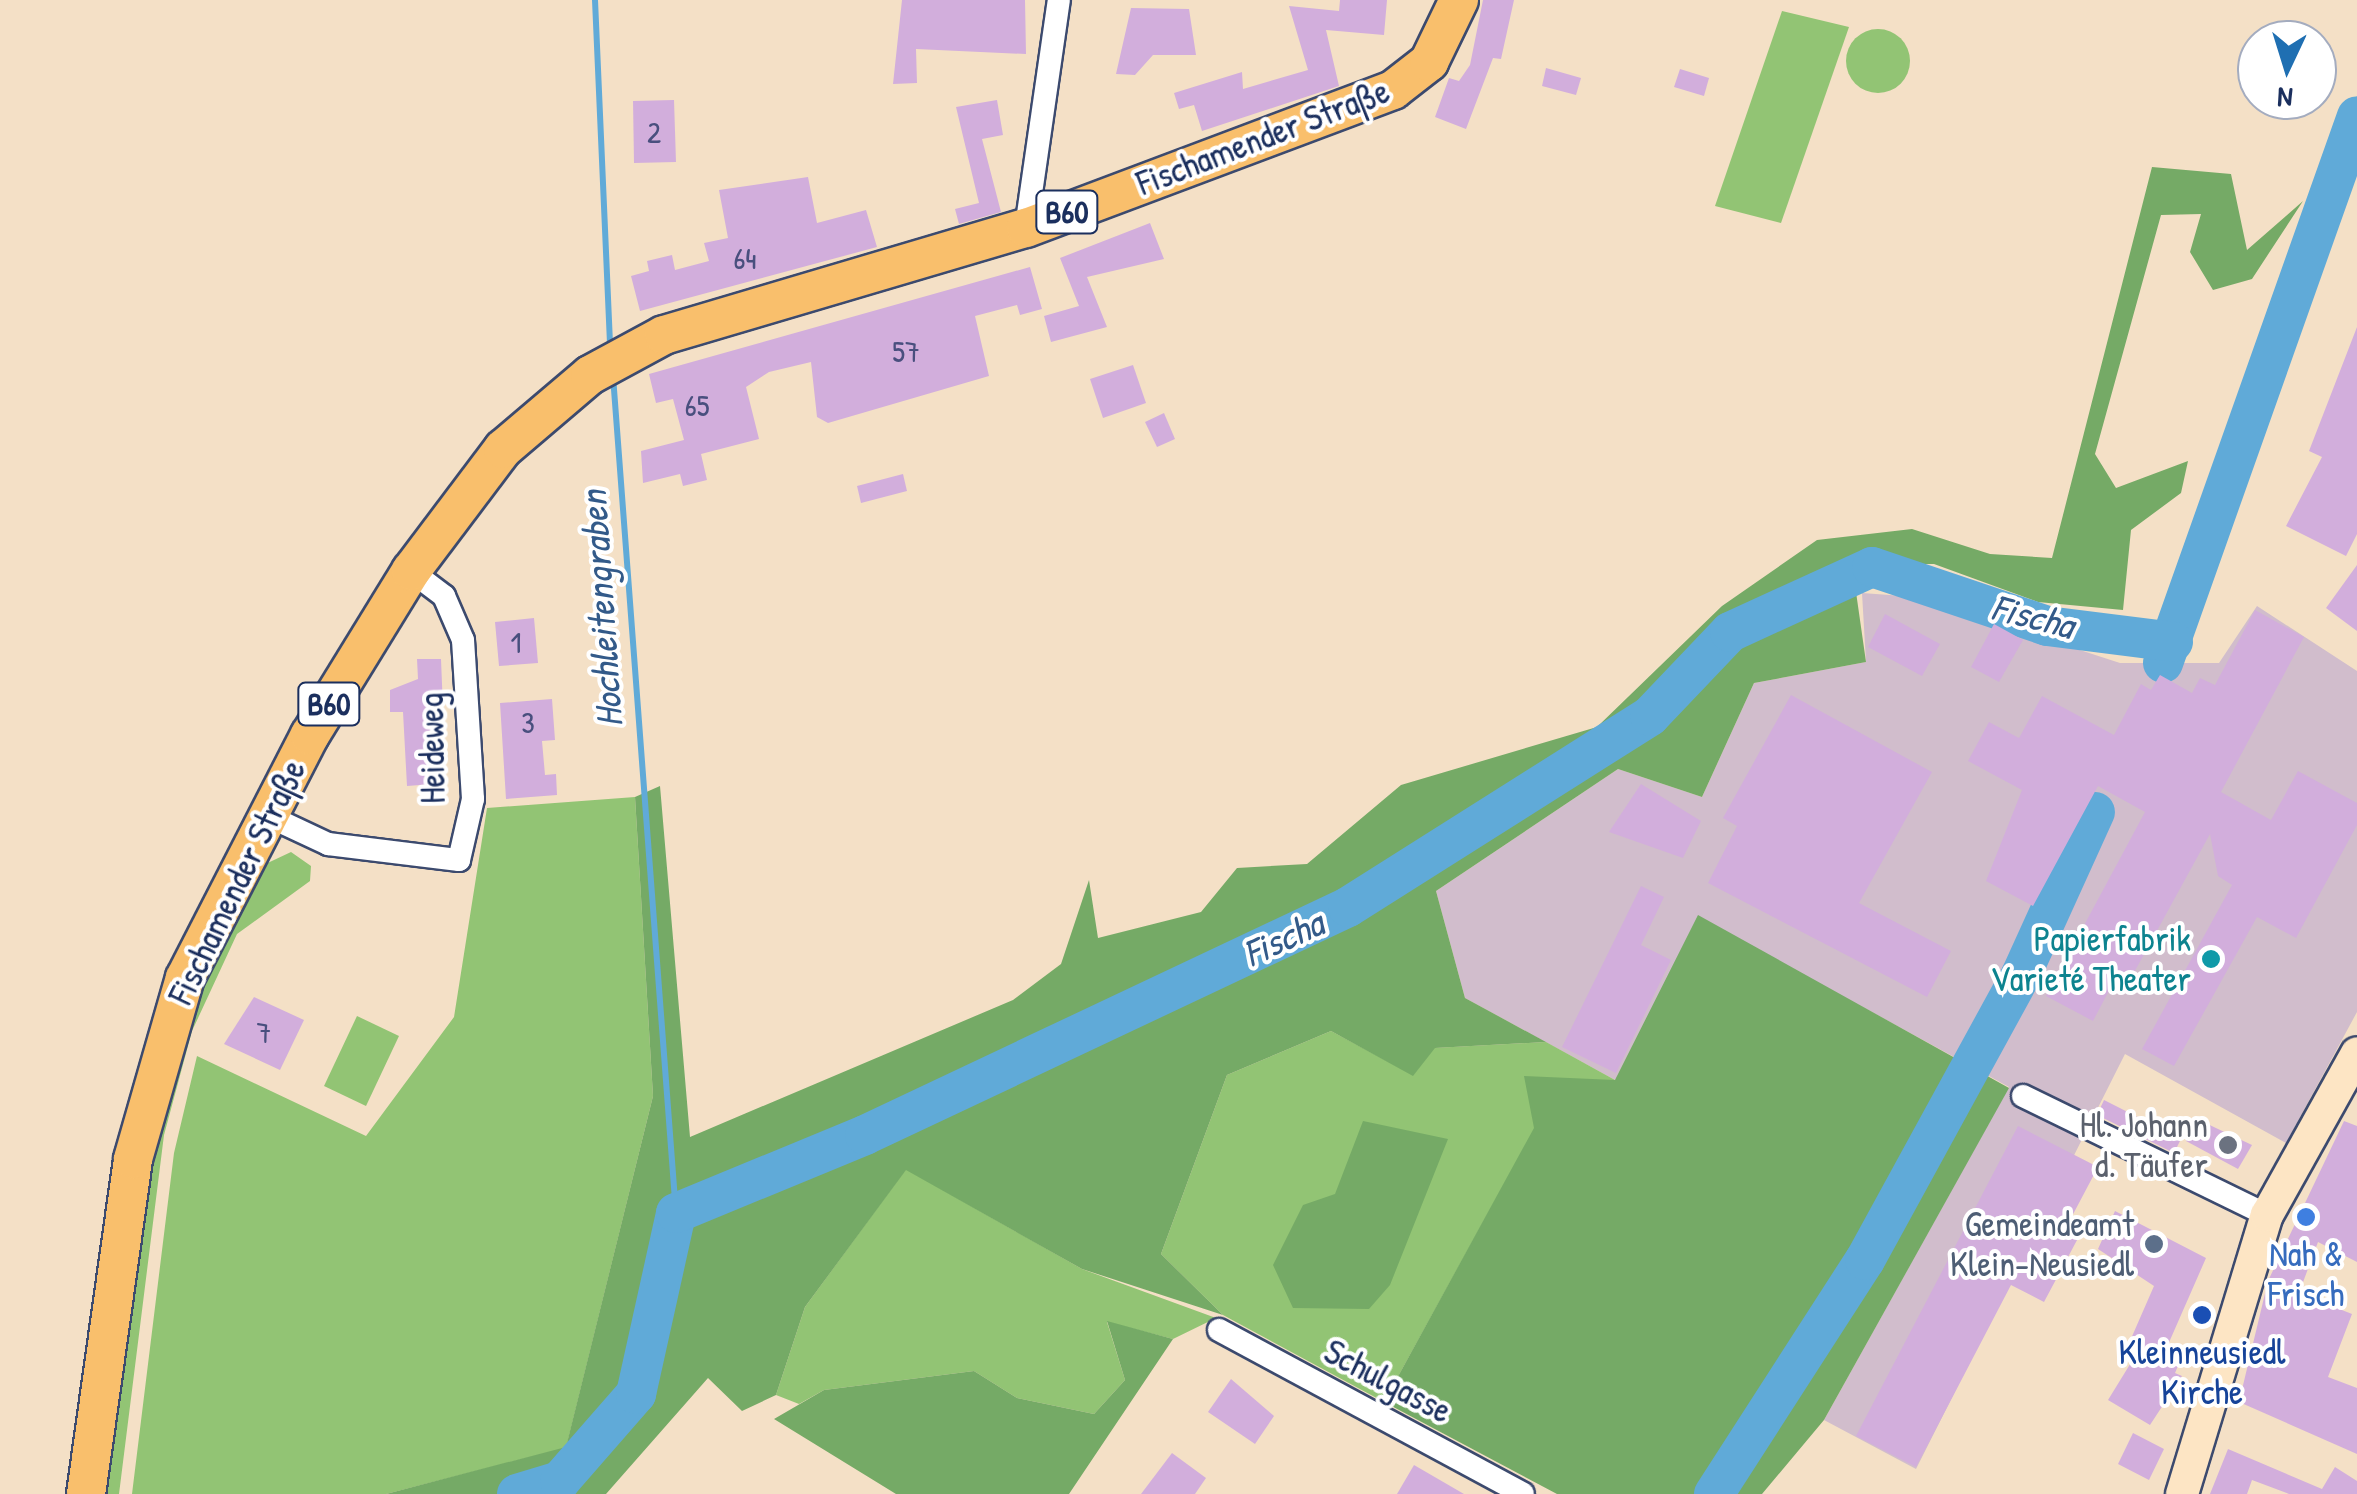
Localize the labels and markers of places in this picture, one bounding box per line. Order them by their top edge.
place label: Papierfabrik Varieté Theater [1990,918,2191,1000]
marker: Papierfabrik Varieté Theater [2200,948,2222,970]
place label: Hl. Johann d. Täufer [2080,1104,2208,1186]
marker: Hl. Johann d. Täufer [2217,1134,2239,1156]
place label: Gemeindeamt Klein-Neusiedl [1950,1203,2134,1285]
marker: Nah & Frisch [2295,1206,2317,1228]
marker: Gemeindeamt Klein-Neusiedl [2143,1233,2165,1255]
place label: Nah & Frisch [2268,1233,2344,1315]
marker: Kleinneusiedl Kirche [2191,1304,2213,1326]
place label: Kleinneusiedl Kirche [2118,1331,2286,1413]

